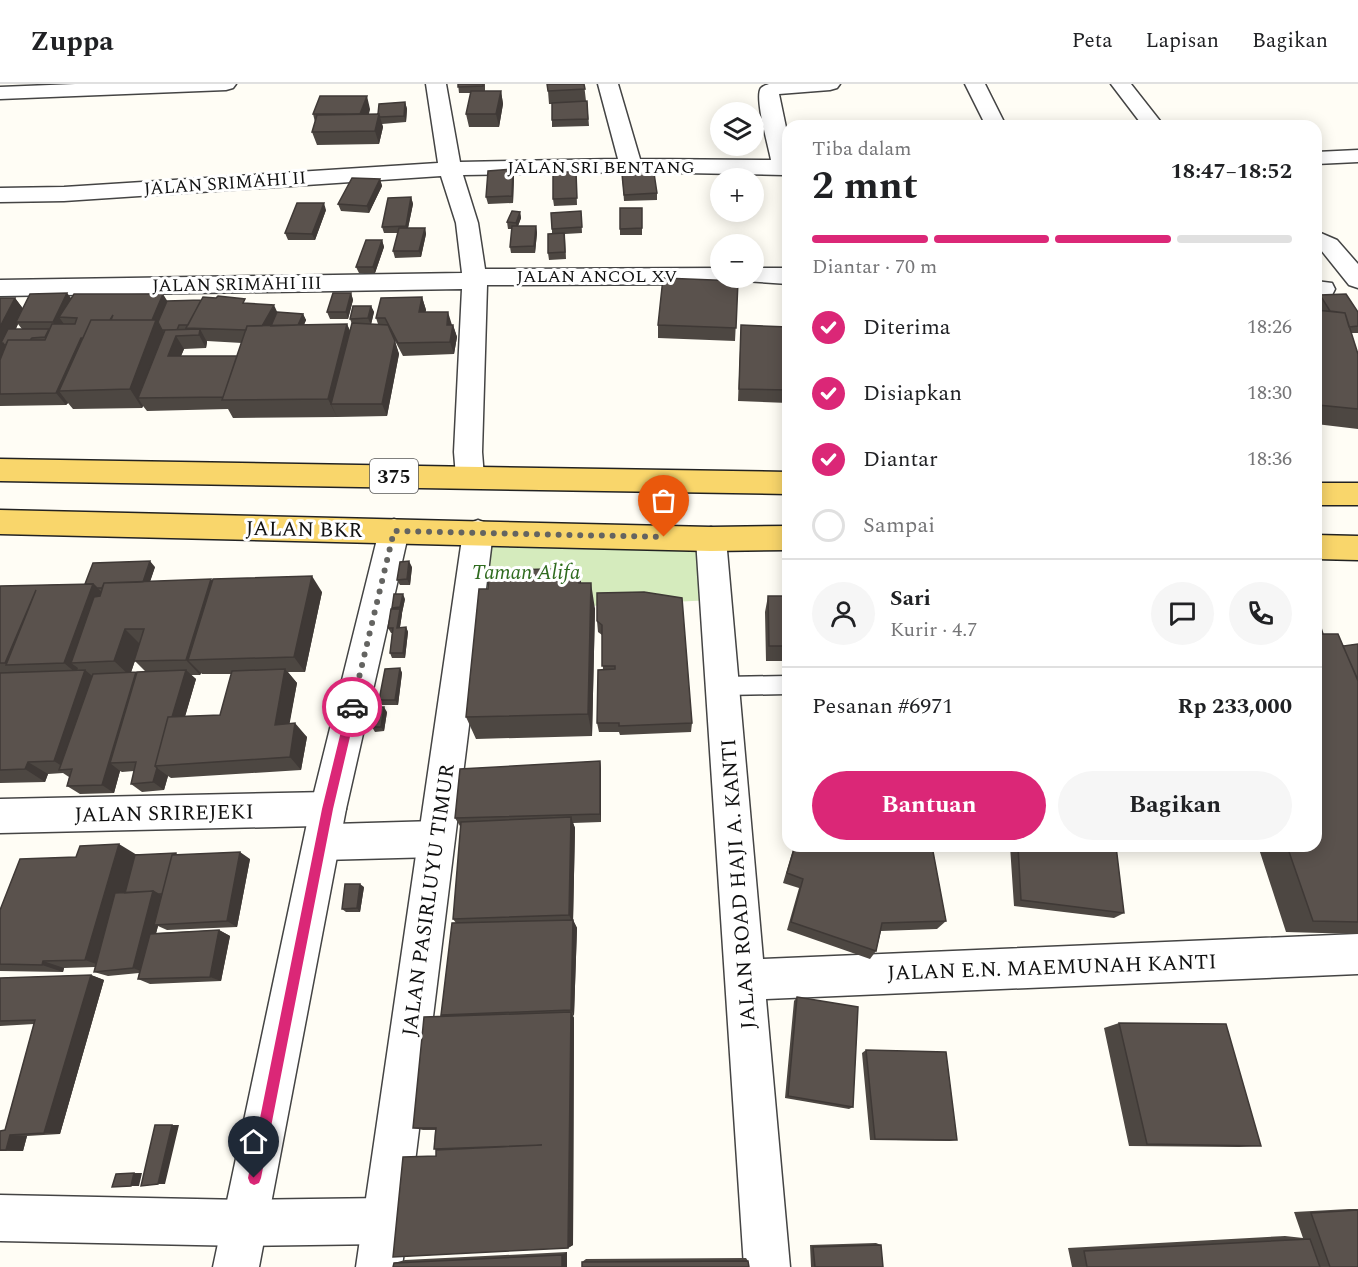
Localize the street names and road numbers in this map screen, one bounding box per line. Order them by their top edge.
street label: JALAN SRI BENTANG [507,154,695,181]
street label: JALAN SRIMAHI II [143,164,307,203]
street label: JALAN ANCOL XV [517,263,677,290]
street label: JALAN SRIMAHI III [152,270,322,299]
road number: 375 [370,459,418,493]
street label: JALAN BKR [245,513,363,547]
street label: JALAN ROAD HAJI A. KANTI [713,738,765,1030]
street label: JALAN PASIRLUYU TIMUR [394,762,464,1038]
street label: JALAN SRIREJEKI [74,796,254,832]
street label: JALAN E.N. MAEMUNAH KANTI [887,946,1217,990]

